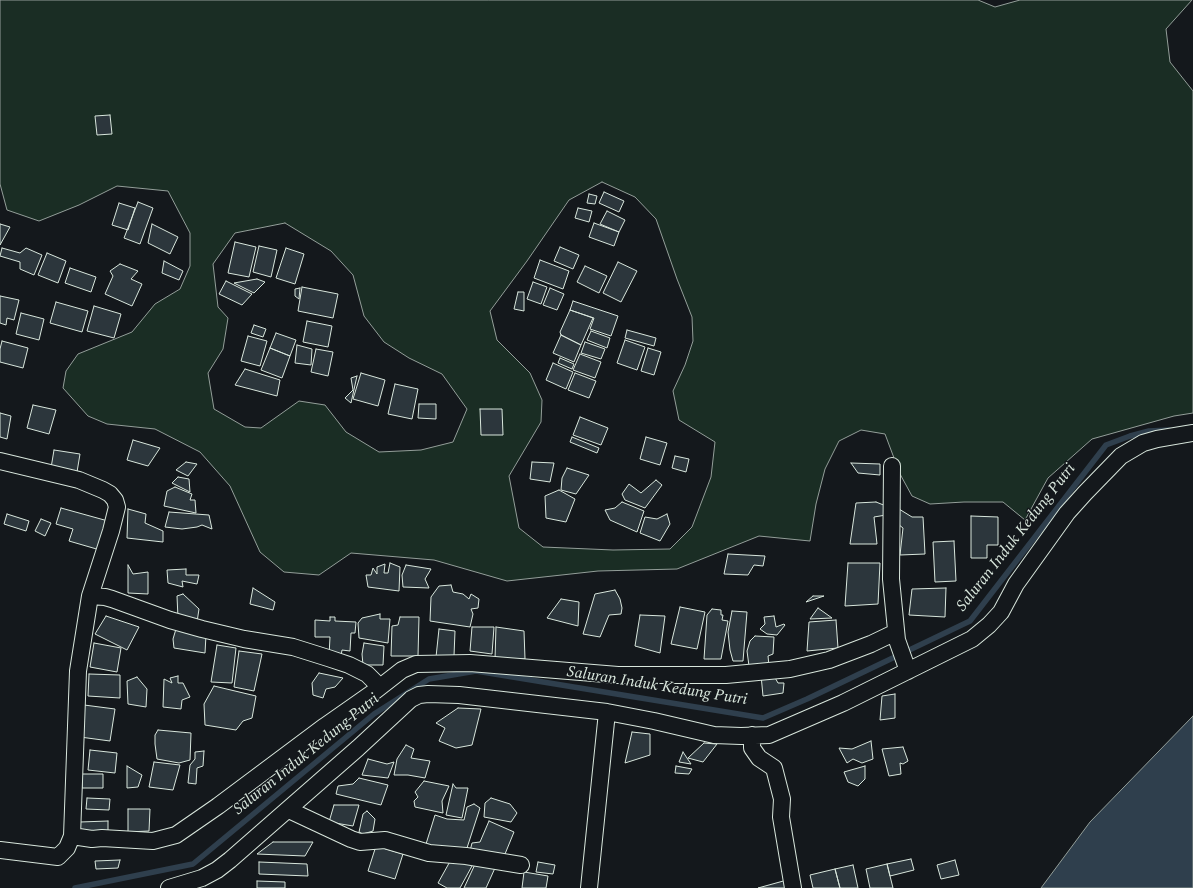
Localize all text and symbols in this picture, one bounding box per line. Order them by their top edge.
water label: Saluran Induk Kedung Putri [953,460,1081,616]
water label: Saluran Induk Kedung Putri [565,663,749,711]
water label: Saluran Induk Kedung Putri [230,690,384,820]

